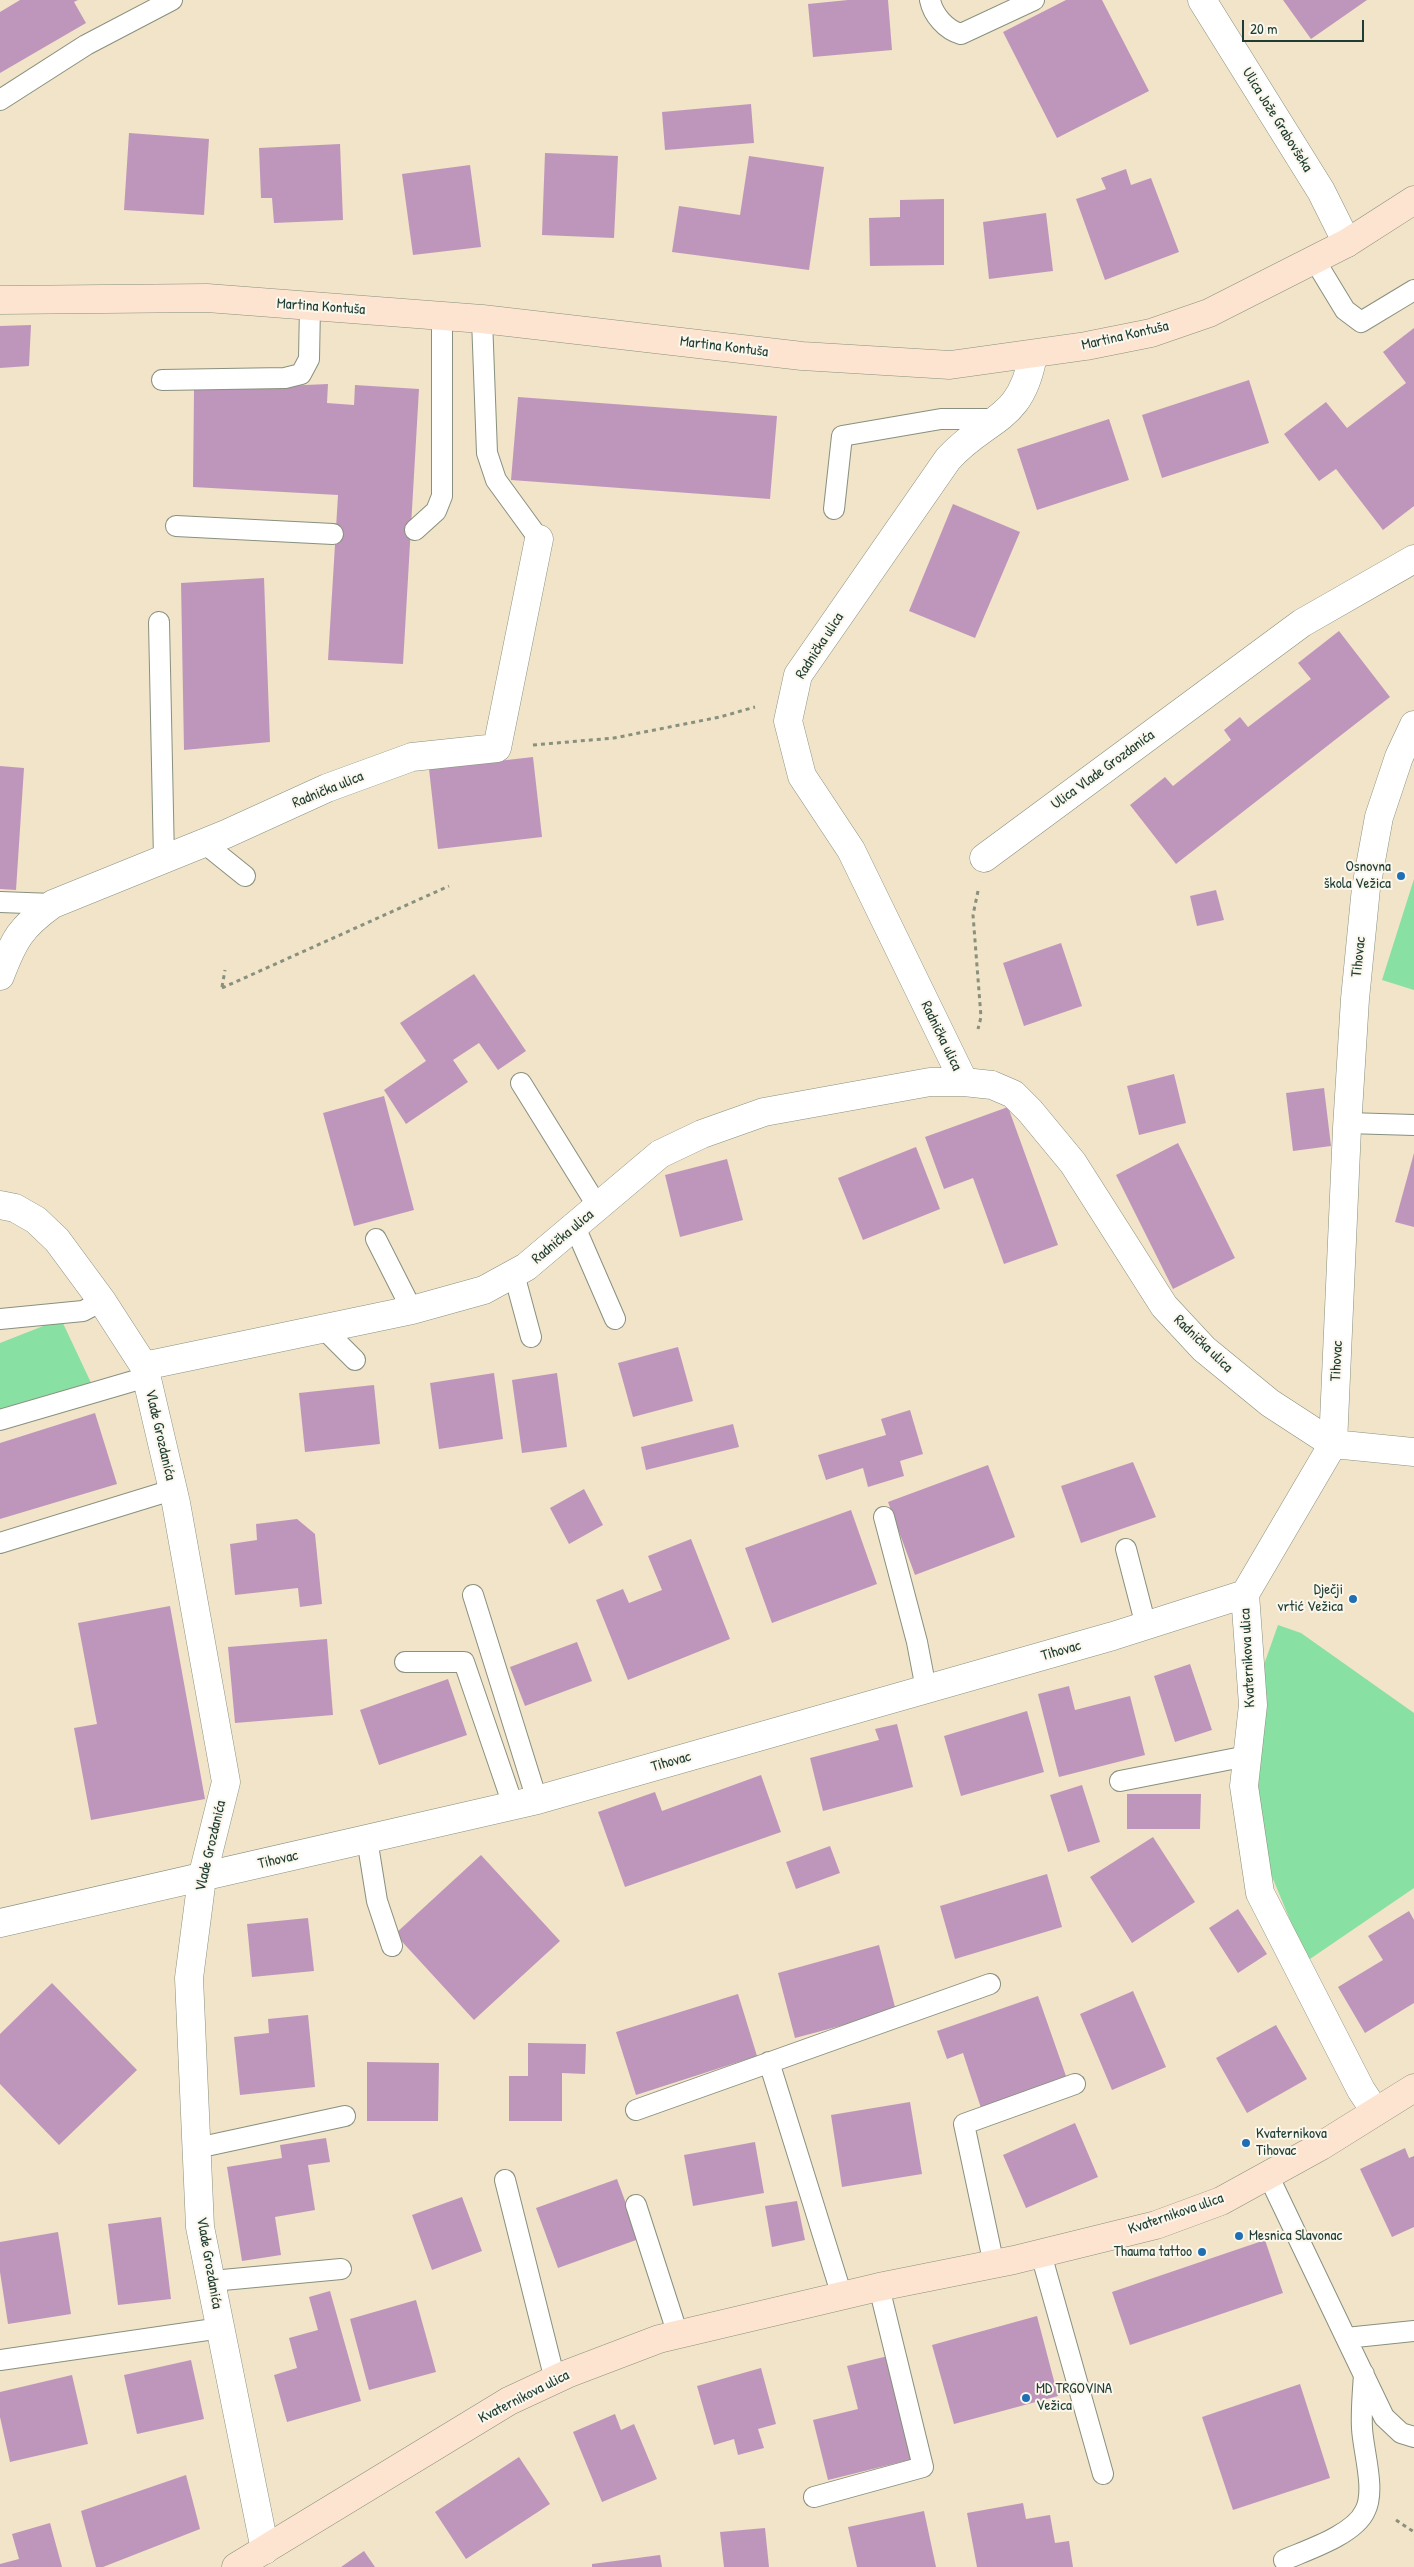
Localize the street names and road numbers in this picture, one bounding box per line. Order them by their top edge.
street label: Ulica Jože Grabovšeka [1238,65,1316,175]
street label: Martina Kontuša [276,295,366,319]
street label: Martina Kontuša [1080,317,1170,355]
street label: Martina Kontuša [679,333,769,361]
street label: Radnička ulica [792,610,848,682]
street label: Ulica Vlade Grozdanića [1048,726,1158,814]
street label: Radnička ulica [290,768,366,812]
street label: Tihovac [1348,936,1370,978]
street label: Radnička ulica [916,998,966,1074]
street label: Radnička ulica [528,1206,598,1268]
street label: Radnička ulica [1170,1311,1236,1377]
street label: Tihovac [1327,1340,1347,1382]
street label: Vlade Grozdanića [141,1388,179,1482]
street label: Kvaternikova ulica [1236,1608,1260,1708]
street label: Tihovac [1039,1637,1083,1665]
street label: Tihovac [649,1748,693,1776]
street label: Vlade Grozdanića [192,1799,230,1893]
street label: Tihovac [256,1847,300,1873]
street label: Kvaternikova ulica [1126,2189,1226,2239]
street label: Vlade Grozdanića [192,2216,226,2310]
street label: Kvaternikova ulica [476,2366,572,2428]

